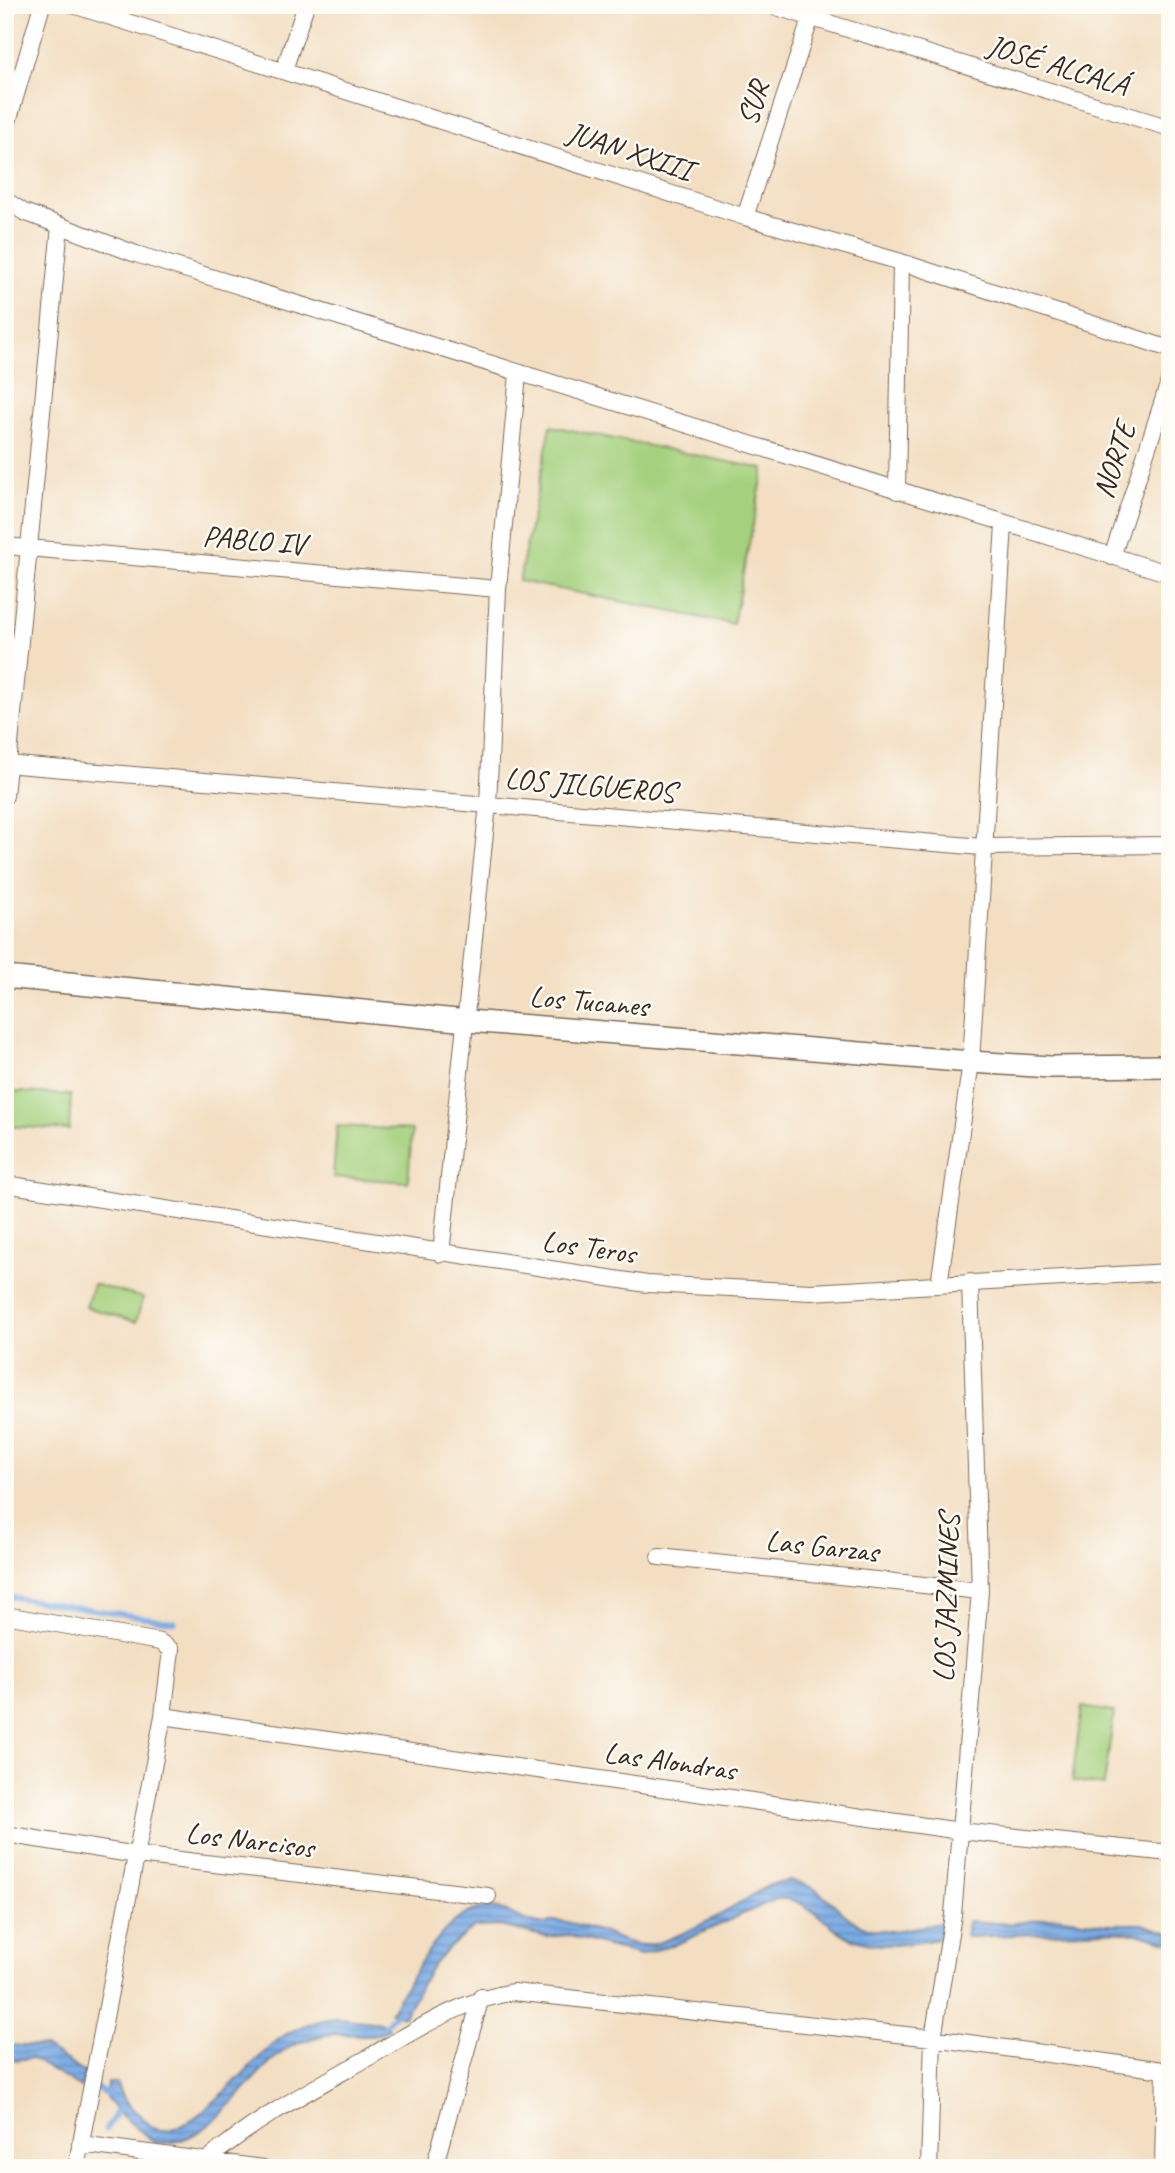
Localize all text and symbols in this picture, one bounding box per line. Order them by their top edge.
street label: JOSÉ ALCALÁ [981,25,1137,105]
street label: SUR [728,73,779,130]
street label: JUAN XXIII [561,112,703,191]
street label: NORTE [1084,414,1145,503]
street label: PABLO IV [201,517,312,564]
street label: LOS JILGUEROS [503,759,682,812]
street label: Los Tucanes [528,977,653,1025]
street label: Los Teros [540,1222,641,1273]
street label: LOS JAZMINES [924,1508,968,1683]
street label: Las Garzas [764,1521,883,1571]
street label: Las Alondras [602,1733,741,1789]
street label: Los Narcisos [184,1813,319,1867]

